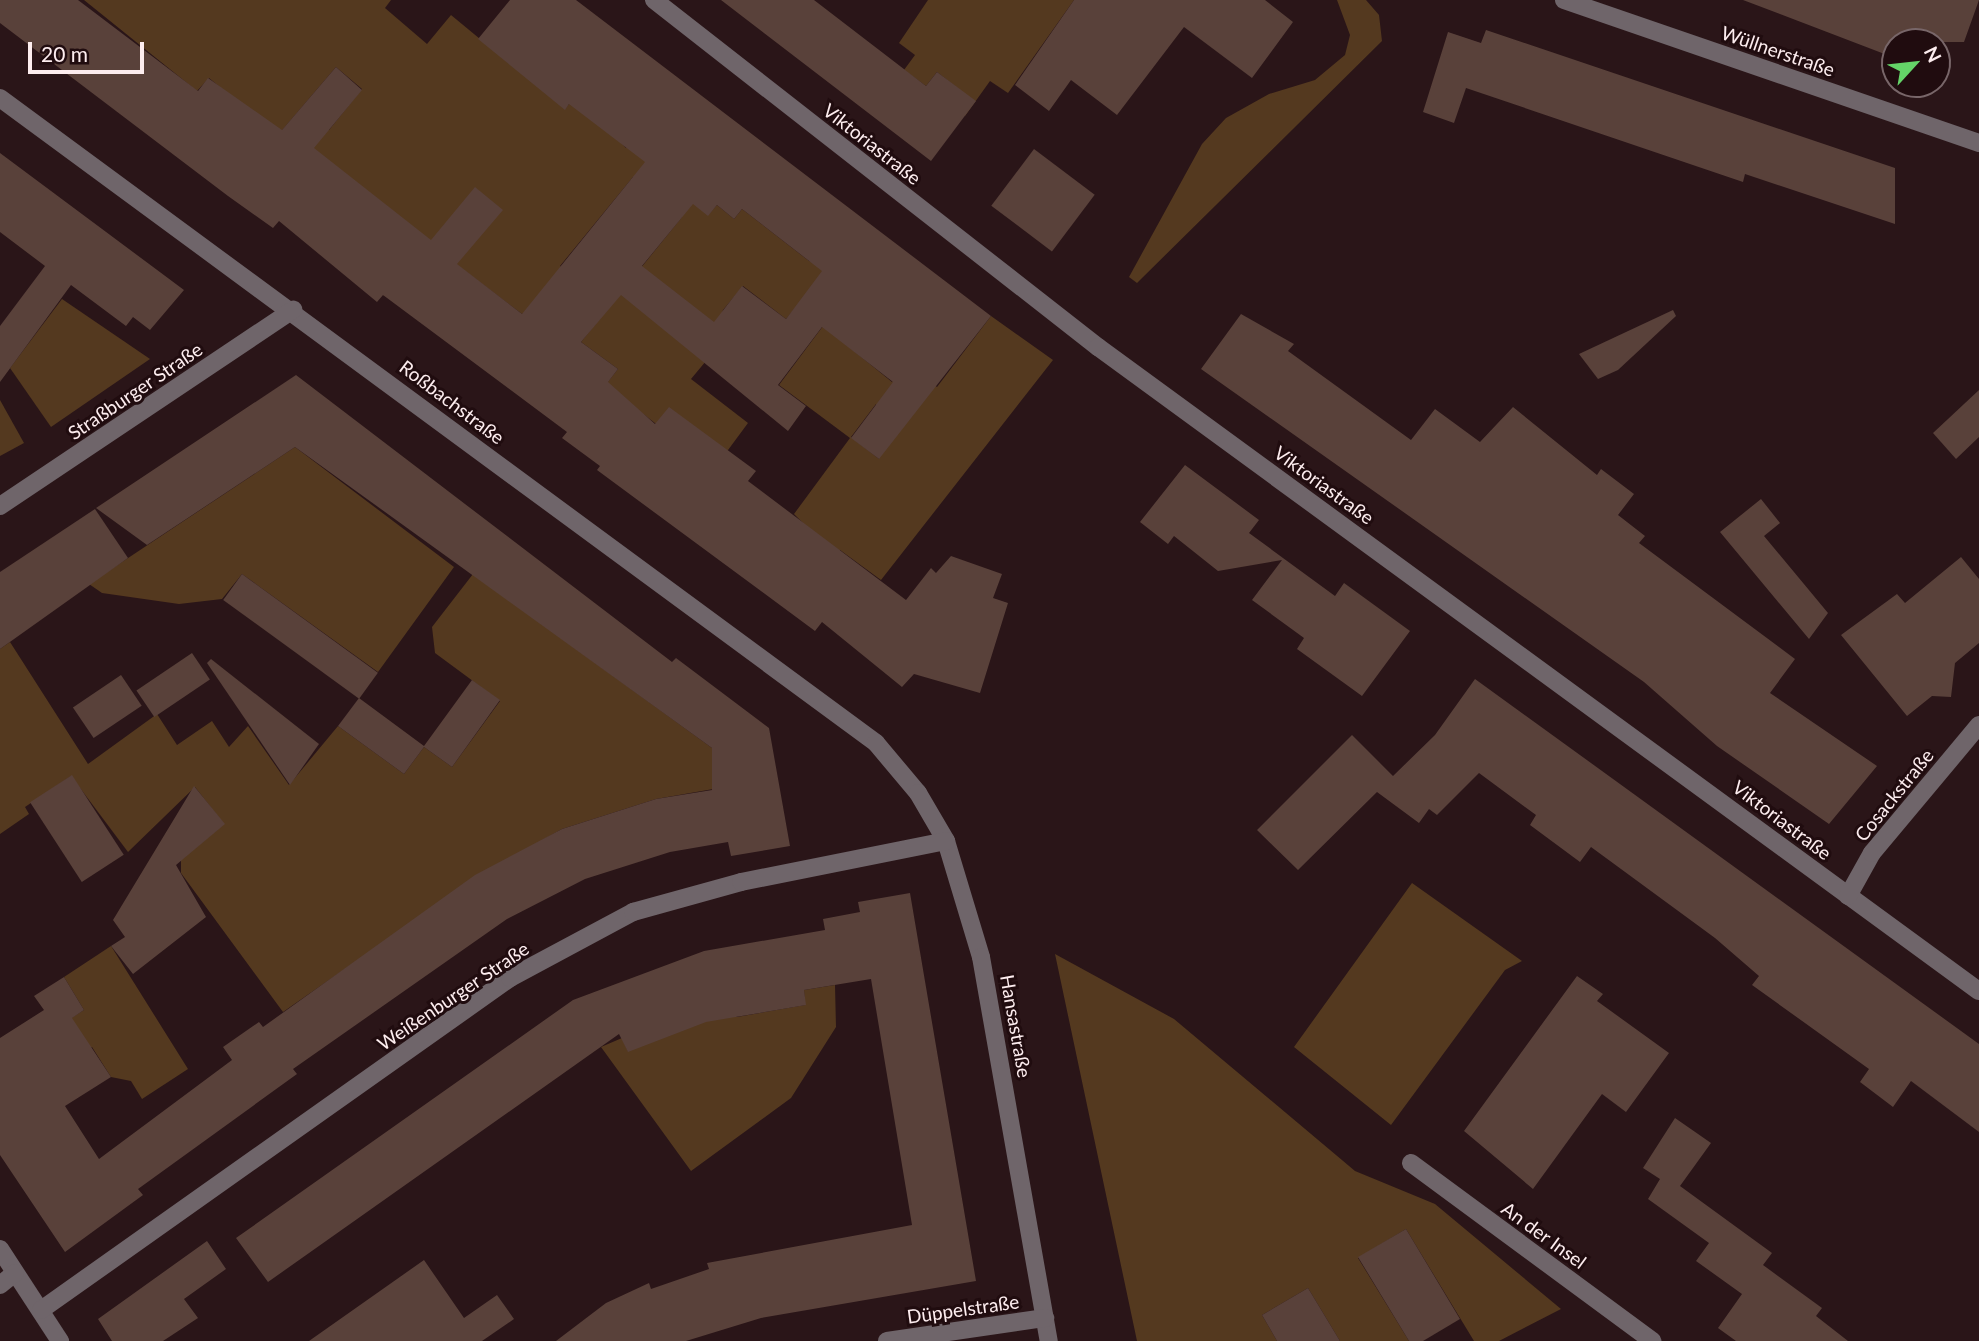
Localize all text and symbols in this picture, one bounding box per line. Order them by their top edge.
street label: Wüllnerstraße [1718,21,1838,81]
scale bar [32,28,147,72]
north arrow [1881,28,1951,98]
text: 20 m [41,41,88,66]
text: N [1920,42,1947,66]
street label: Viktoriastraße [819,99,925,189]
street label: Straßburger Straße [63,338,207,444]
street label: Roßbachstraße [395,355,509,449]
street label: Viktoriastraße [1270,441,1378,529]
street label: Cosackstraße [1850,744,1938,846]
street label: Viktoriastraße [1728,775,1836,865]
street label: Weißenburger Straße [373,937,533,1055]
street label: Hansastraße [996,973,1036,1079]
street label: An der Insel [1497,1197,1591,1273]
street label: Düppelstraße [905,1290,1021,1328]

